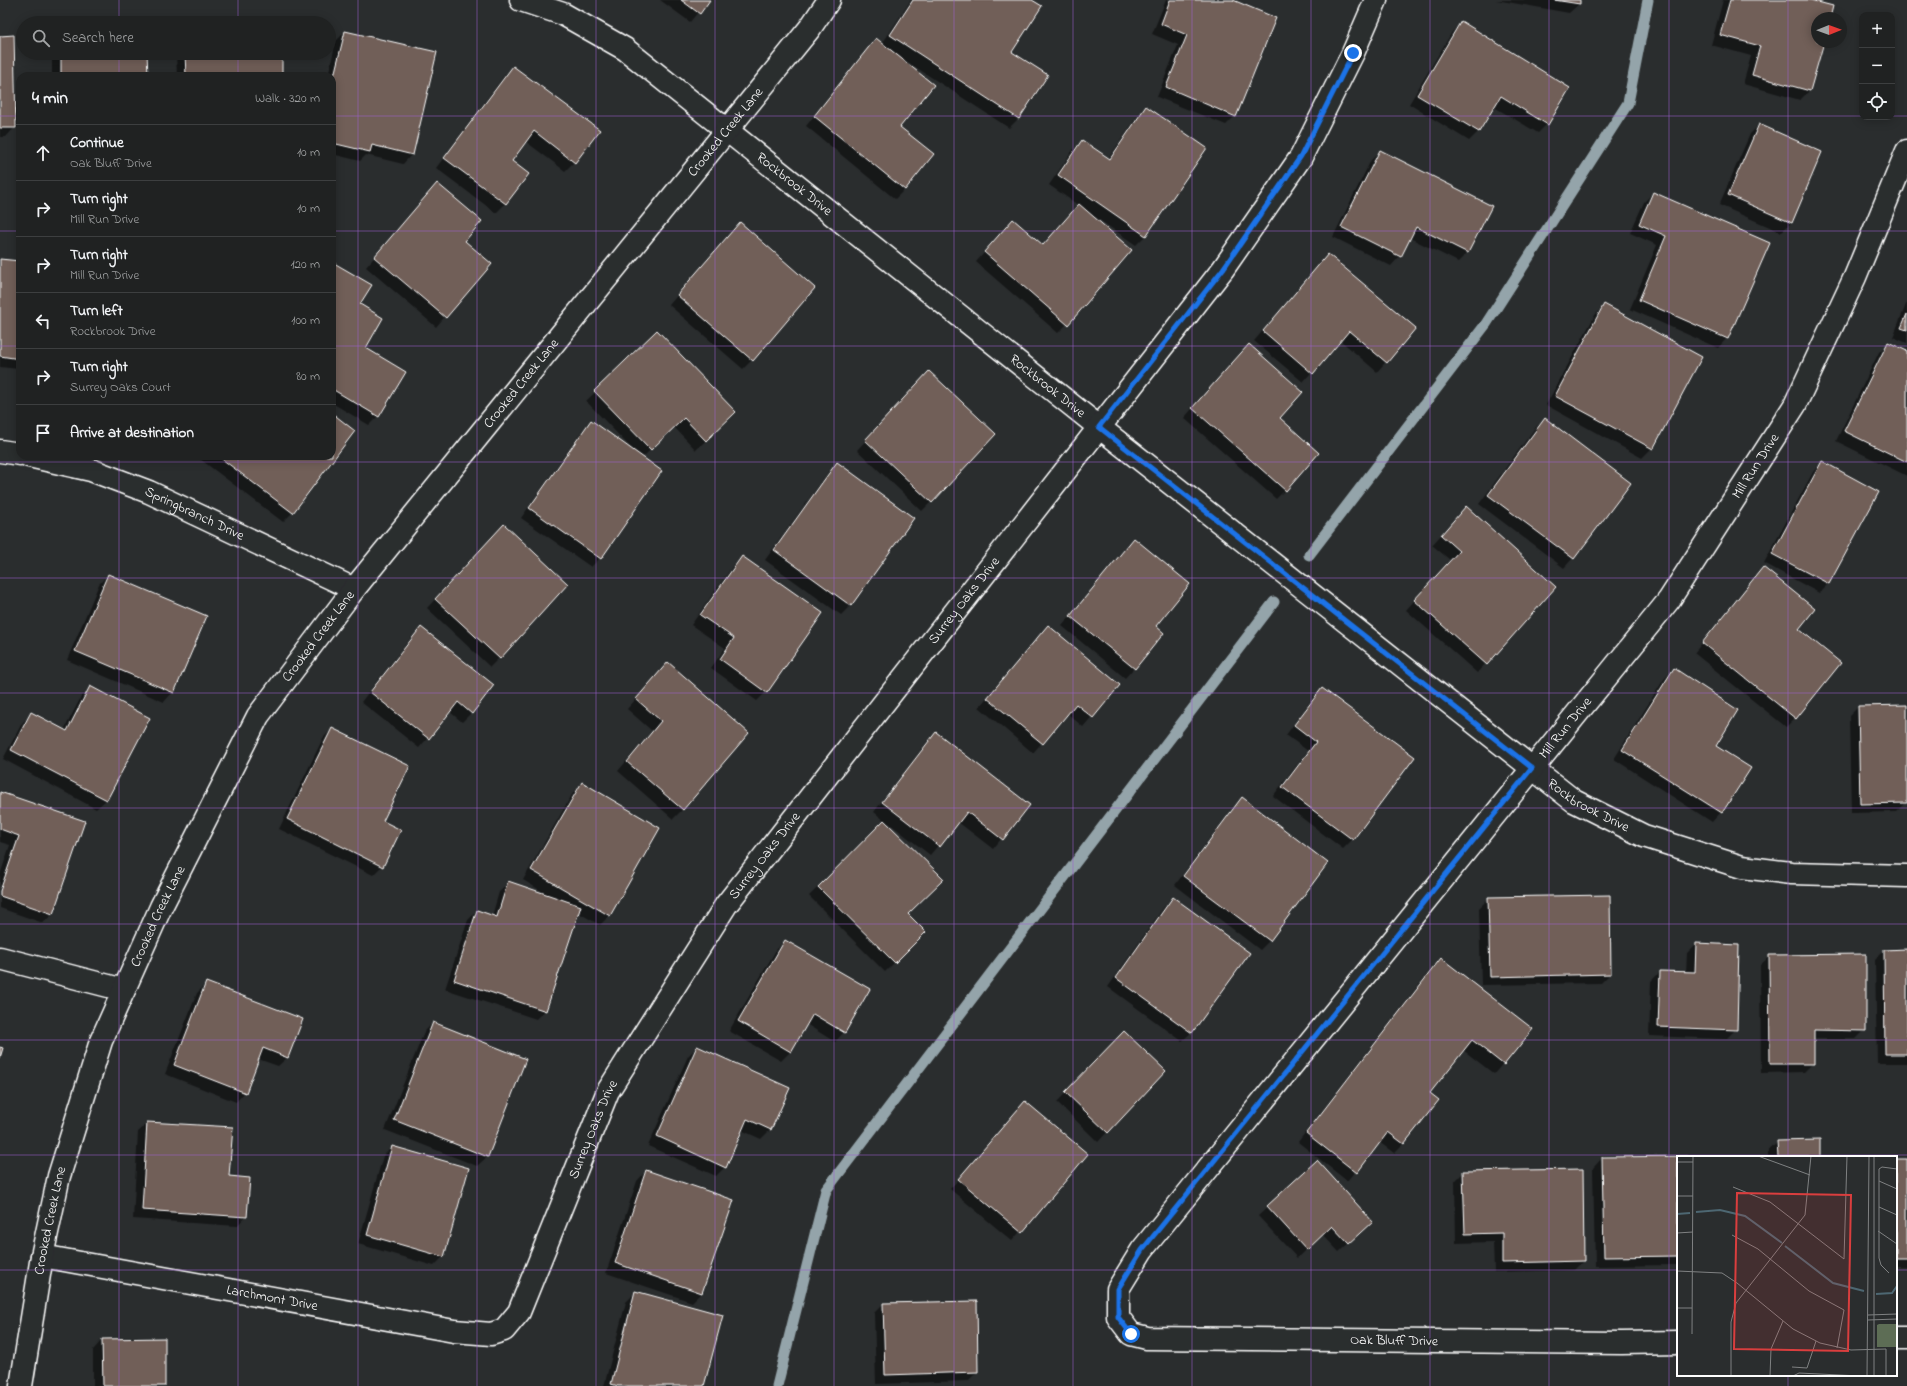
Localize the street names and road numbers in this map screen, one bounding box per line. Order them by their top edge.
street label: Crooked Creek Lane [683,82,769,181]
street label: Rockbrook Drive [752,147,837,221]
street label: Crooked Creek Lane [478,334,564,433]
street label: Rockbrook Drive [1005,349,1091,423]
street label: Mill Run Drive [1726,428,1785,503]
street label: Springbranch Drive [141,481,249,546]
street label: Surrey Oaks Drive [923,552,1005,649]
street label: Crooked Creek Lane [277,585,360,686]
street label: Mill Run Drive [1534,692,1598,763]
street label: Rockbrook Drive [1543,773,1634,838]
street label: Surrey Oaks Drive [724,807,806,904]
street label: Crooked Creek Lane [125,861,191,970]
street label: Surrey Oaks Drive [563,1075,624,1182]
street label: Crooked Creek Lane [29,1163,72,1276]
street label: Larchmont Drive [225,1279,320,1317]
street label: Oak Bluff Drive [1350,1330,1439,1352]

